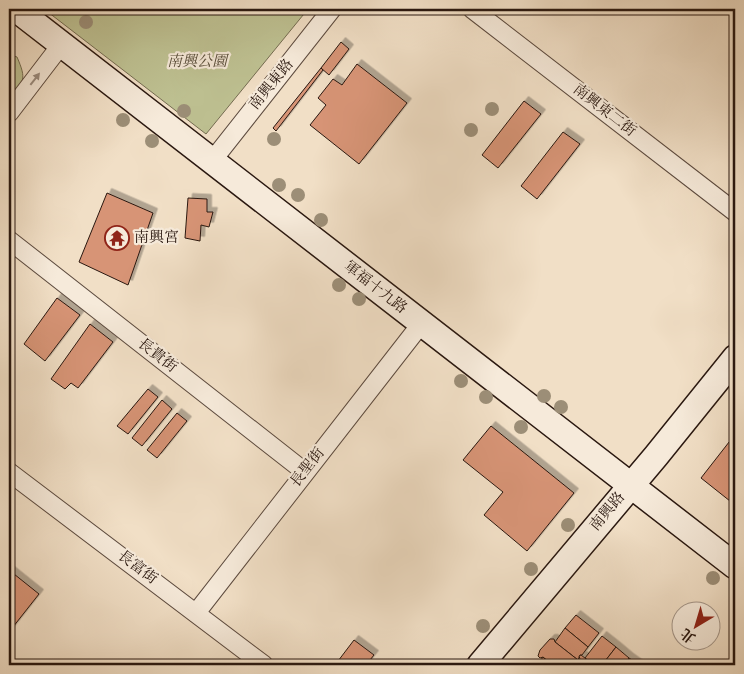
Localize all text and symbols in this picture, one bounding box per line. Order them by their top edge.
park label: 南興公園 [167,53,229,70]
street label: 南興東路 [246,56,297,113]
one-way arrow [30,72,40,86]
street label: 南興東二街 [570,80,639,140]
temple icon: 南興宮 [104,225,130,251]
place label: 南興宮 [134,229,179,246]
street label: 軍福十九路 [341,257,410,317]
street label: 長貴街 [135,335,181,376]
street label: 長聖街 [287,444,328,490]
street label: 南興路 [586,489,628,534]
street label: 長富街 [115,547,161,588]
north arrow [672,602,722,652]
text: 北 [678,626,698,646]

